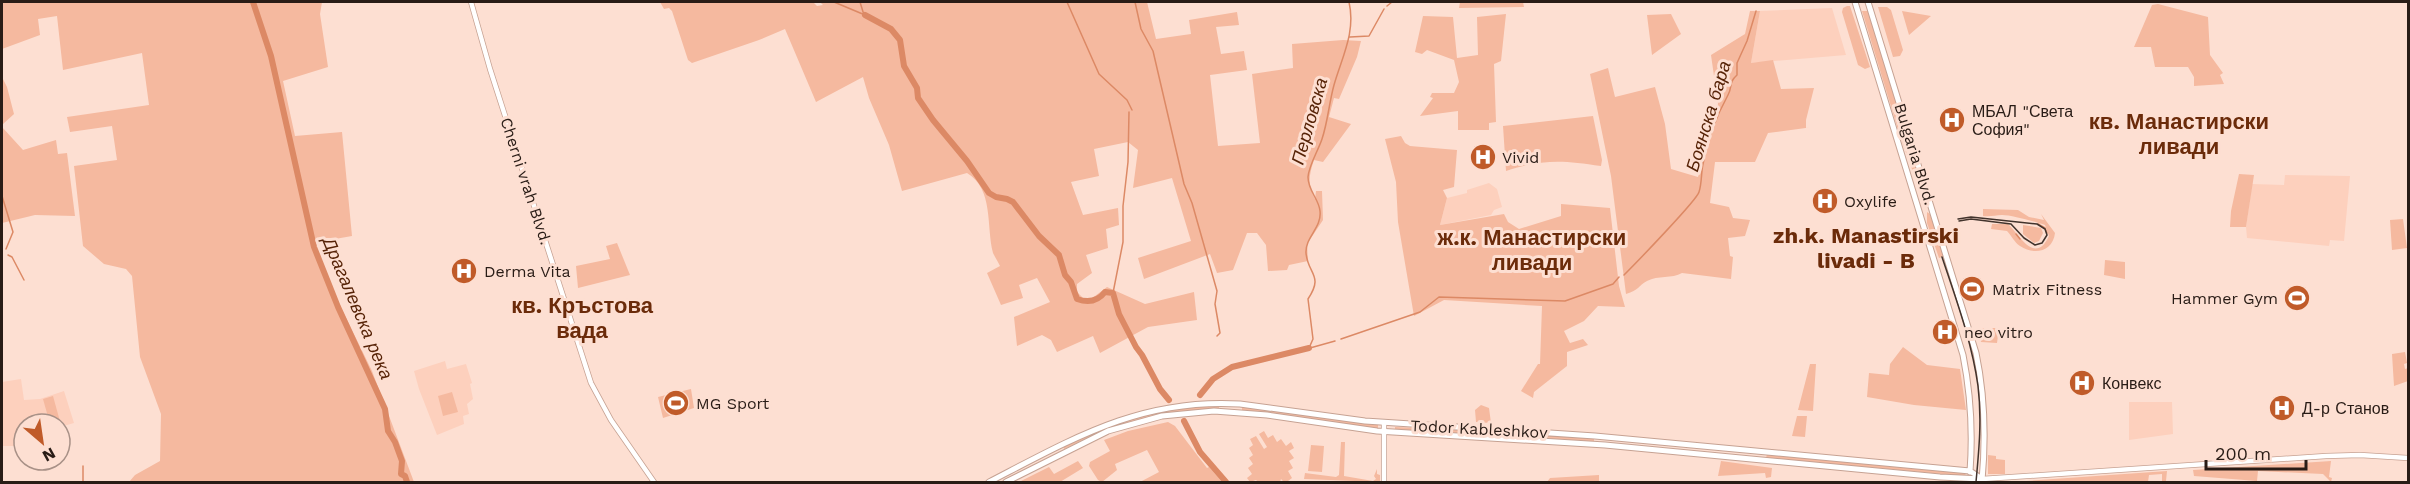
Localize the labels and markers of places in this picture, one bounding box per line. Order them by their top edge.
place label: МБАЛ "Света София" [1972,102,2073,139]
hospital icon: МБАЛ "Света София" [1937,105,1967,135]
hospital icon: Vivid [1468,142,1498,172]
place label: Vivid [1502,148,1539,167]
hospital icon: Oxylife [1810,186,1840,216]
place label: Oxylife [1844,192,1897,211]
hospital icon: Derma Vita [449,256,479,286]
place label: Derma Vita [484,262,571,281]
sports icon: Matrix Fitness [1957,274,1987,304]
place label: Matrix Fitness [1992,280,2102,299]
sports icon: Hammer Gym [2282,283,2312,313]
place label: Hammer Gym [2171,289,2278,308]
hospital icon: neo vitro [1930,317,1960,347]
place label: neo vitro [1964,323,2033,342]
hospital icon: Конвекс [2067,368,2097,398]
place label: Конвекс [2102,374,2161,393]
sports icon: MG Sport [661,388,691,418]
hospital icon: Д-р Станов [2267,393,2297,423]
place label: MG Sport [696,394,770,413]
place label: Д-р Станов [2302,399,2389,418]

